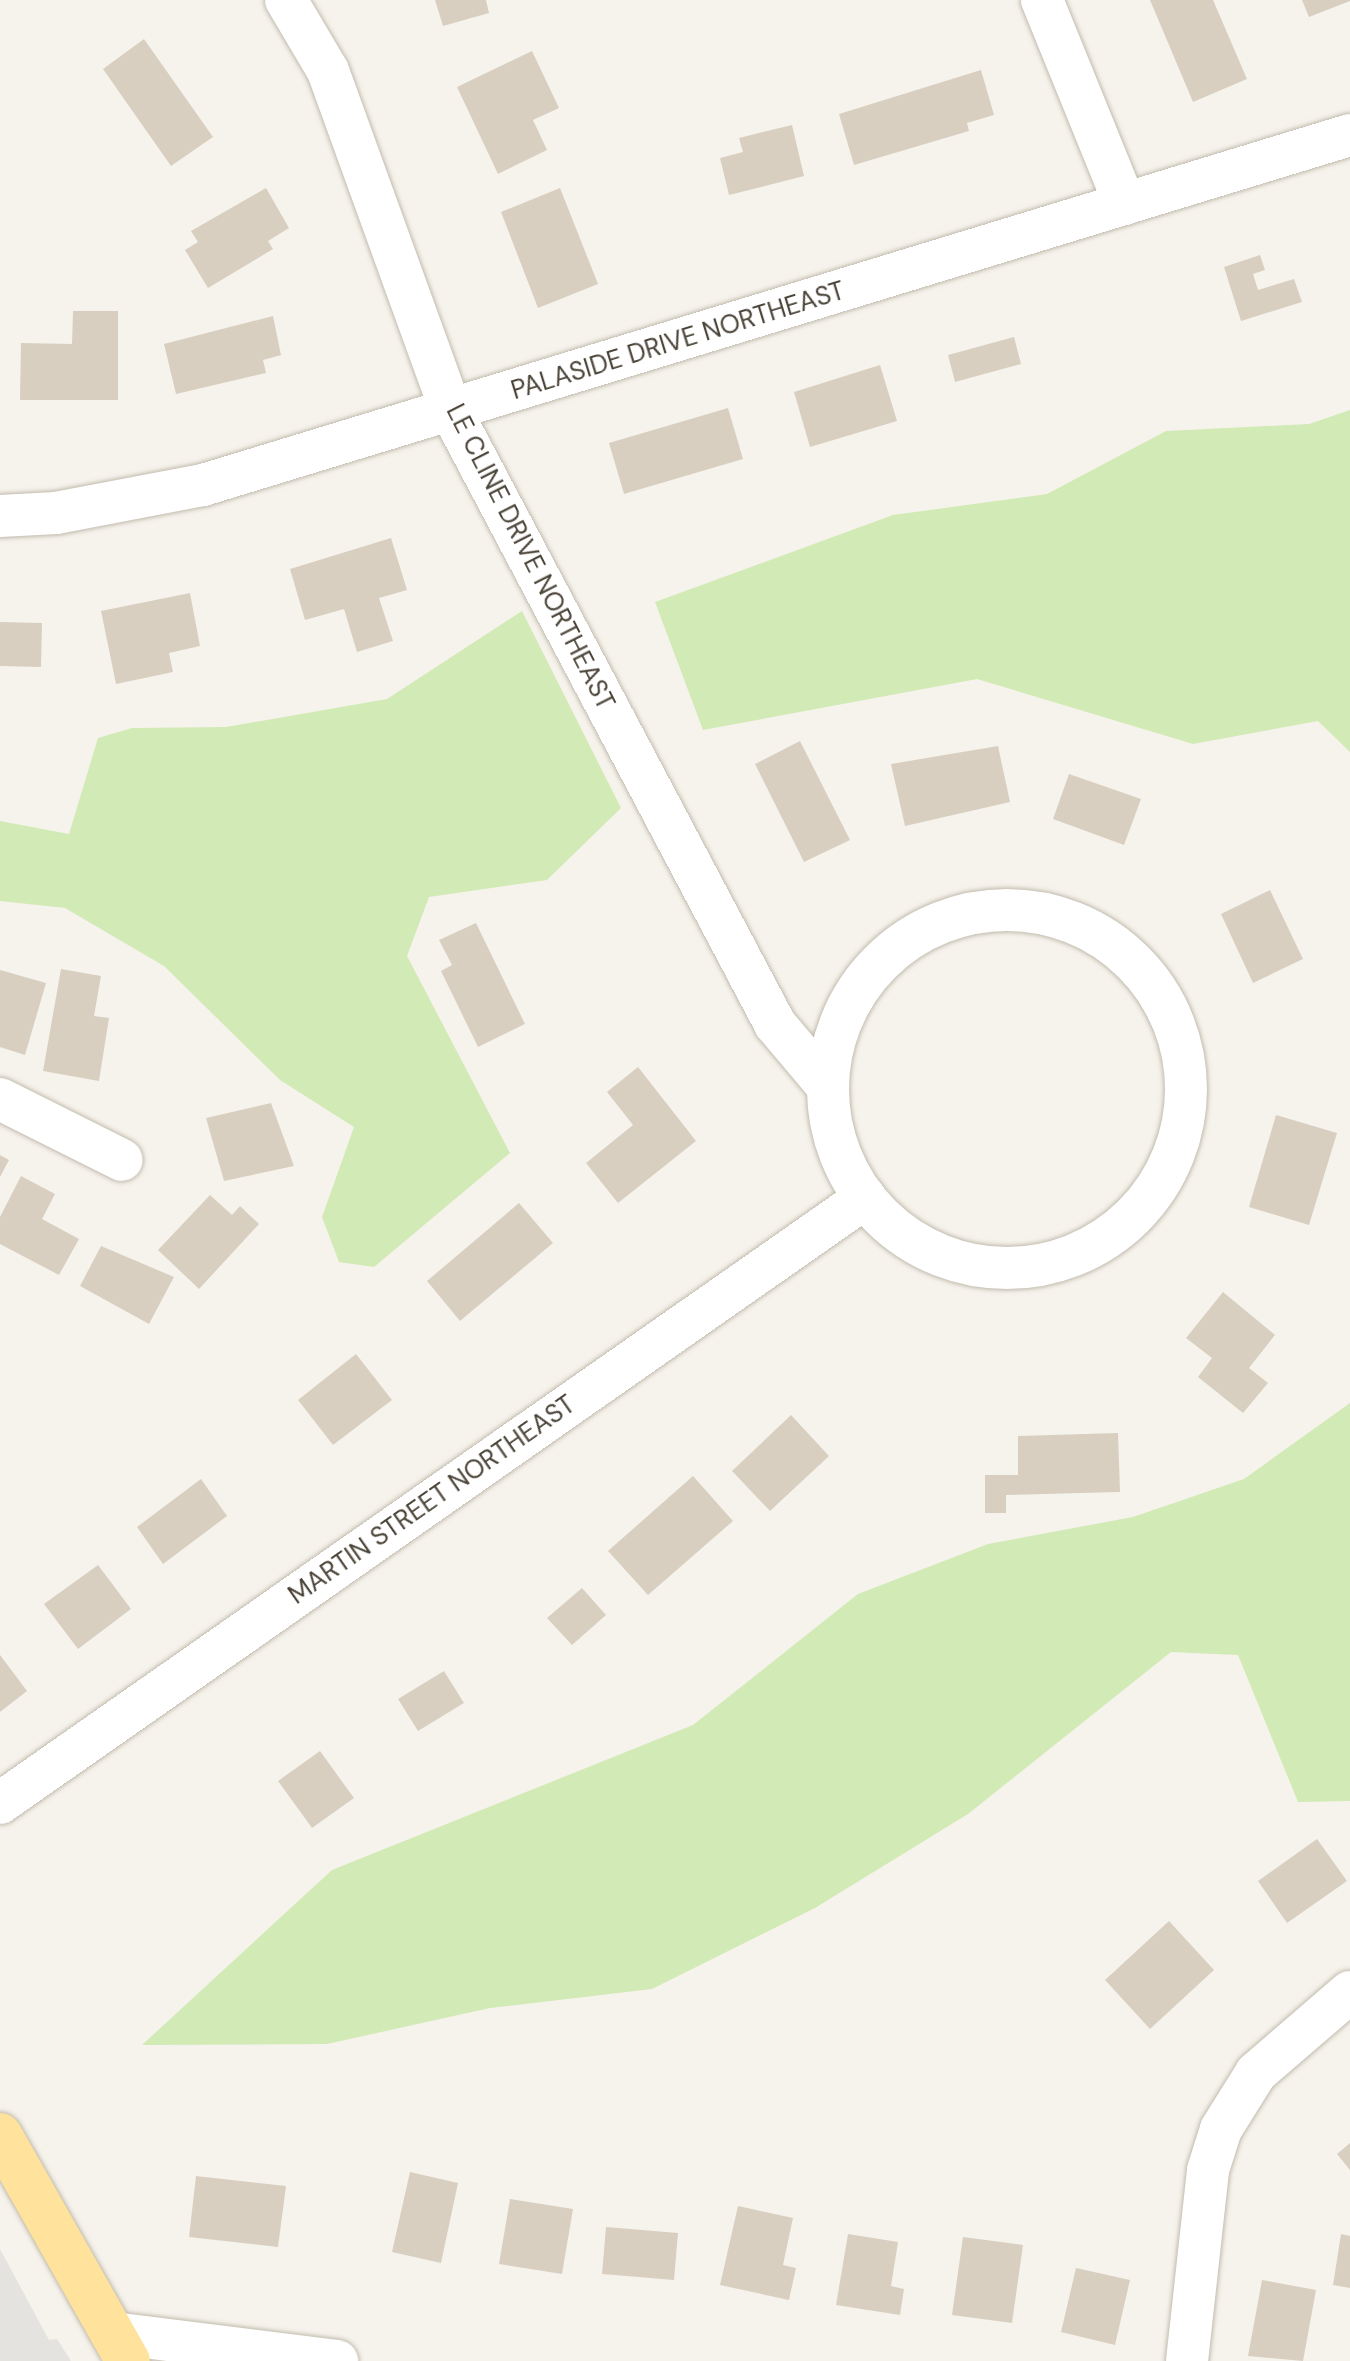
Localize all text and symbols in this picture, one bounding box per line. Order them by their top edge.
street label: PALASIDE DRIVE NORTHEAST [507,275,849,407]
street label: LE CLINE DRIVE NORTHEAST [439,399,621,715]
street label: MARTIN STREET NORTHEAST [283,1389,581,1611]

